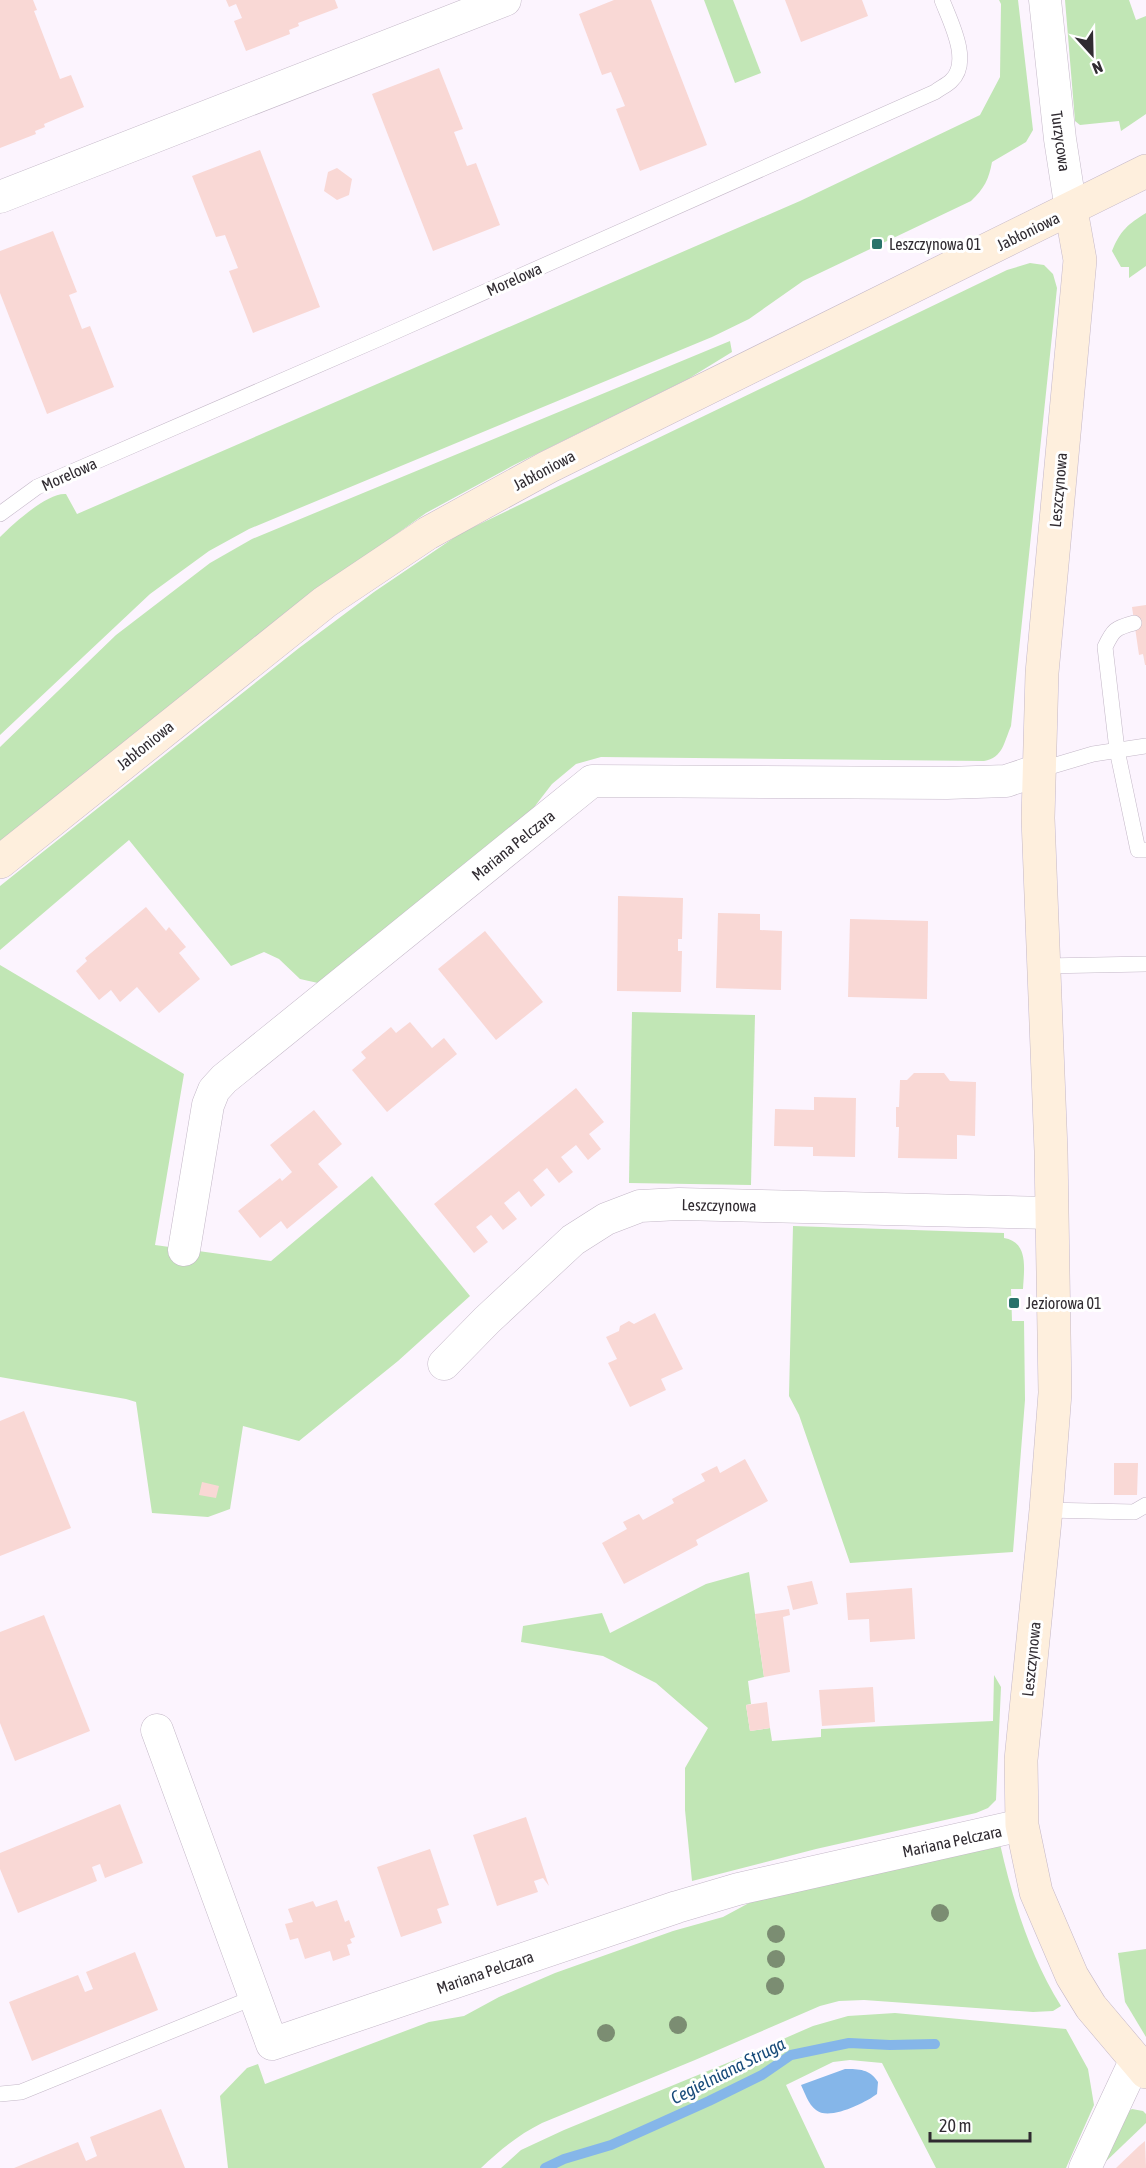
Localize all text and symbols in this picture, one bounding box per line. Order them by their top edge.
north arrow [1062,24,1122,84]
text: N [1090,58,1105,78]
street label: Turzycowa [1047,110,1074,173]
street label: Jabłoniowa [994,208,1062,254]
place label: Leszczynowa 01 [889,235,981,254]
marker: Leszczynowa 01 [870,237,884,251]
street label: Morelowa [484,259,544,299]
street label: Jabłoniowa [510,446,578,494]
street label: Leszczynowa [1046,452,1071,528]
street label: Morelowa [39,454,99,494]
street label: Jabłoniowa [113,717,177,773]
street label: Mariana Pelczara [468,806,558,884]
street label: Leszczynowa [681,1195,757,1216]
place label: Jeziorowa 01 [1026,1294,1102,1312]
marker: Jeziorowa 01 [1007,1296,1021,1310]
street label: Leszczynowa [1018,1621,1045,1697]
street label: Mariana Pelczara [901,1822,1003,1860]
street label: Mariana Pelczara [434,1947,536,1997]
water label: Cegielniana Struga [667,2032,789,2108]
scale bar [930,2105,1030,2143]
text: 20 m [939,2115,971,2136]

